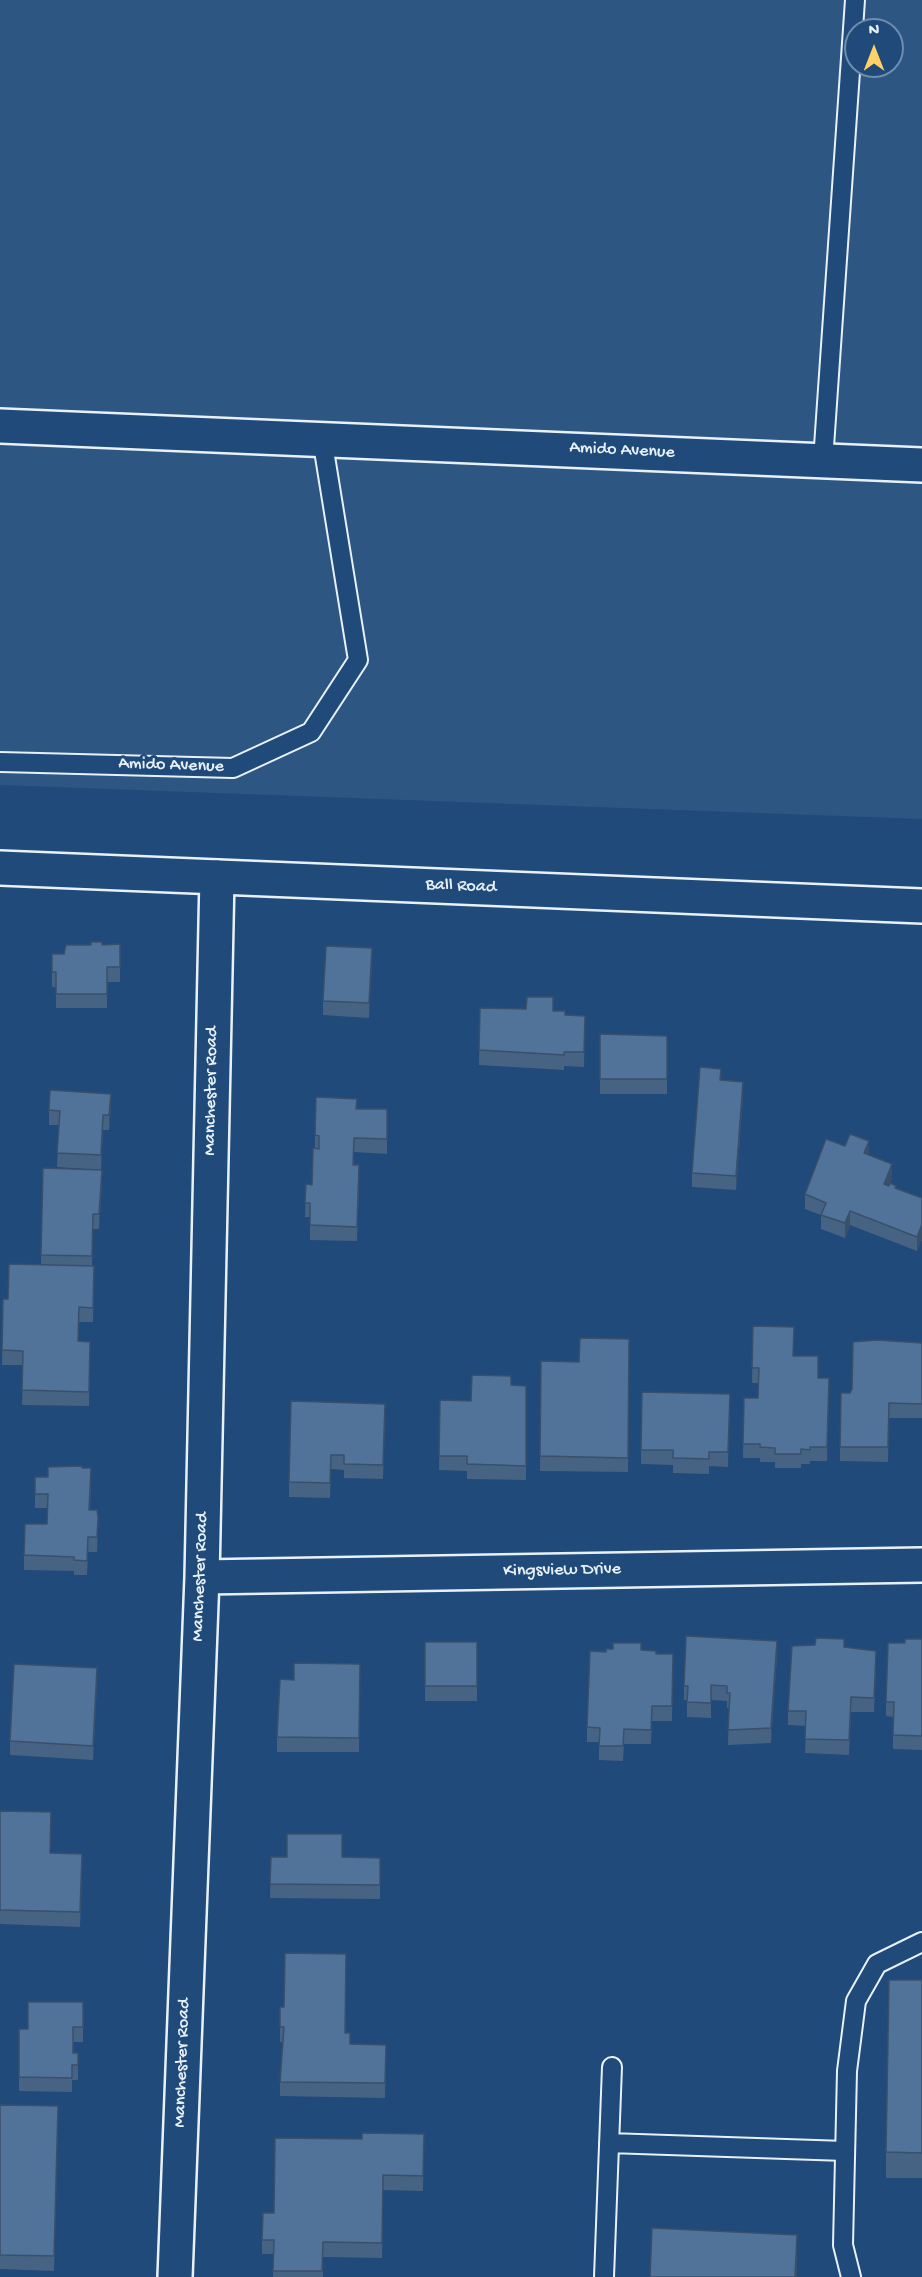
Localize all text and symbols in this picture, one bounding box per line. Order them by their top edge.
north arrow [844,18,904,78]
text: N [869,22,879,41]
street label: Amido Avenue [569,437,675,465]
street label: Amido Avenue [118,753,224,779]
street label: Ball Road [425,875,497,899]
street label: Manchester Road [200,1026,224,1156]
street label: Manchester Road [188,1512,214,1642]
street label: Kingsview Drive [503,1559,621,1583]
street label: Manchester Road [170,1998,196,2128]

